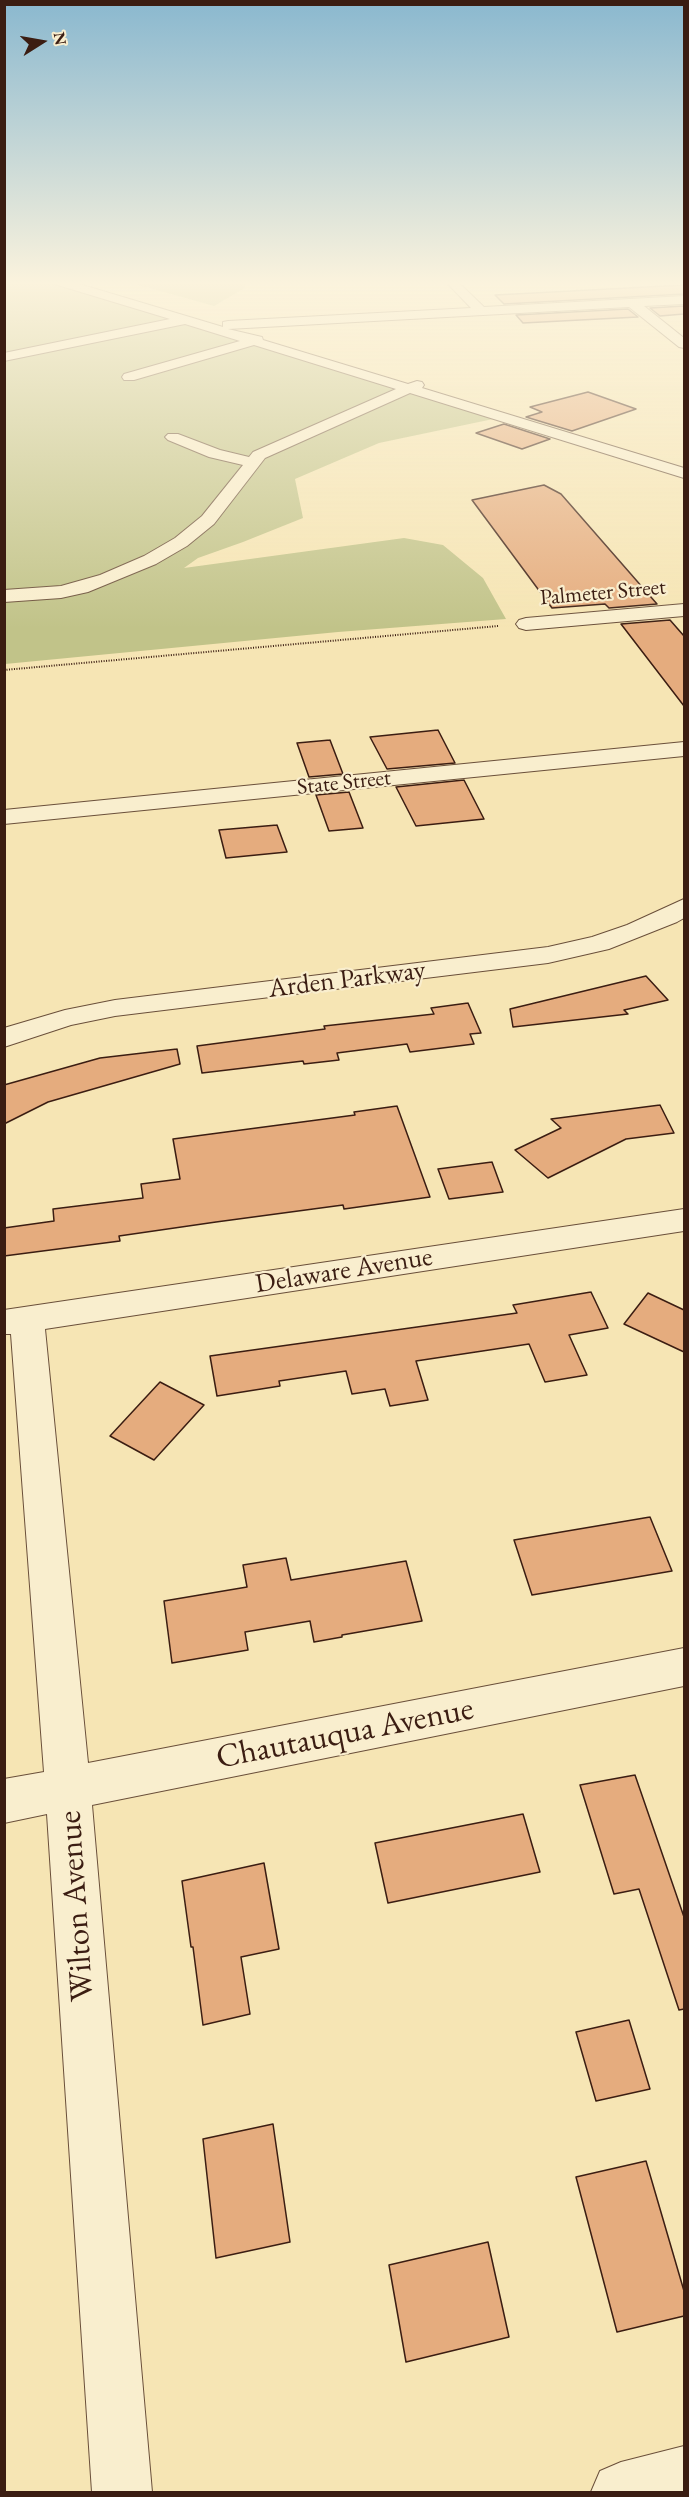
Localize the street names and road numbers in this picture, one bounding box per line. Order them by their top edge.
street label: Palmeter Street [539,574,667,612]
street label: State Street [296,765,392,801]
street label: Arden Parkway [267,954,427,1006]
street label: Delaware Avenue [253,1241,435,1301]
street label: Chautauqua Avenue [213,1690,477,1778]
street label: Wilton Avenue [51,1809,103,2003]

